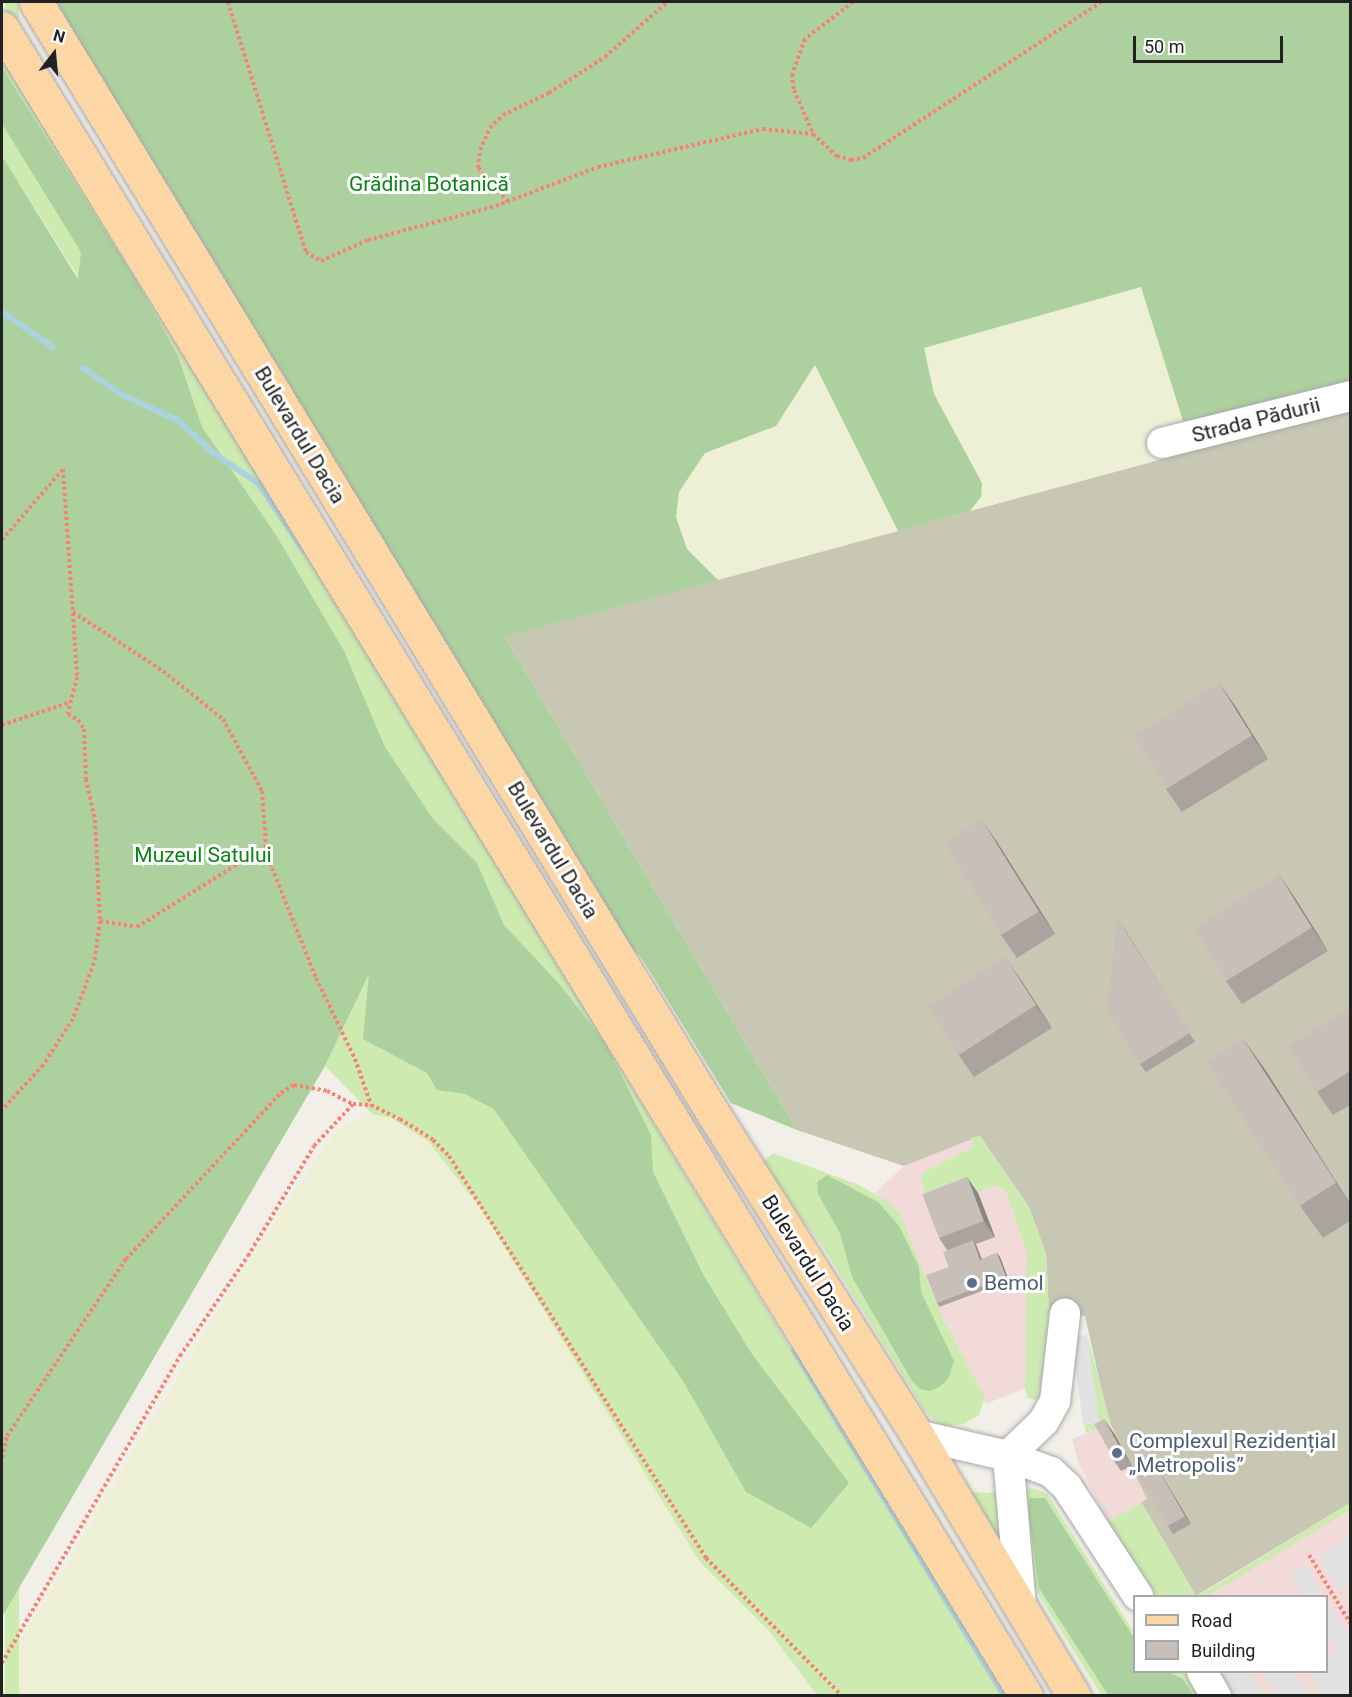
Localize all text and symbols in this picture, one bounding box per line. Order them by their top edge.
north arrow [24,24,84,84]
scale bar [1136,24,1286,62]
text: N [51,26,67,47]
text: 50 m [1144,36,1184,57]
park label: Grădina Botanică [349,171,509,197]
street label: Bulevardul Dacia [249,362,351,508]
street label: Strada Pădurii [1189,392,1323,448]
street label: Bulevardul Dacia [502,777,604,923]
park label: Muzeul Satului [134,842,272,868]
street label: Bulevardul Dacia [756,1190,860,1336]
place label: Bemol [984,1270,1044,1296]
marker: Bemol [965,1276,979,1290]
place label: Complexul Rezidențial „Metropolis” [1129,1428,1336,1478]
marker: Complexul Rezidențial „Metropolis” [1110,1446,1124,1460]
legend [1133,1595,1328,1673]
text: Road [1191,1610,1232,1631]
text: Building [1191,1640,1255,1661]

